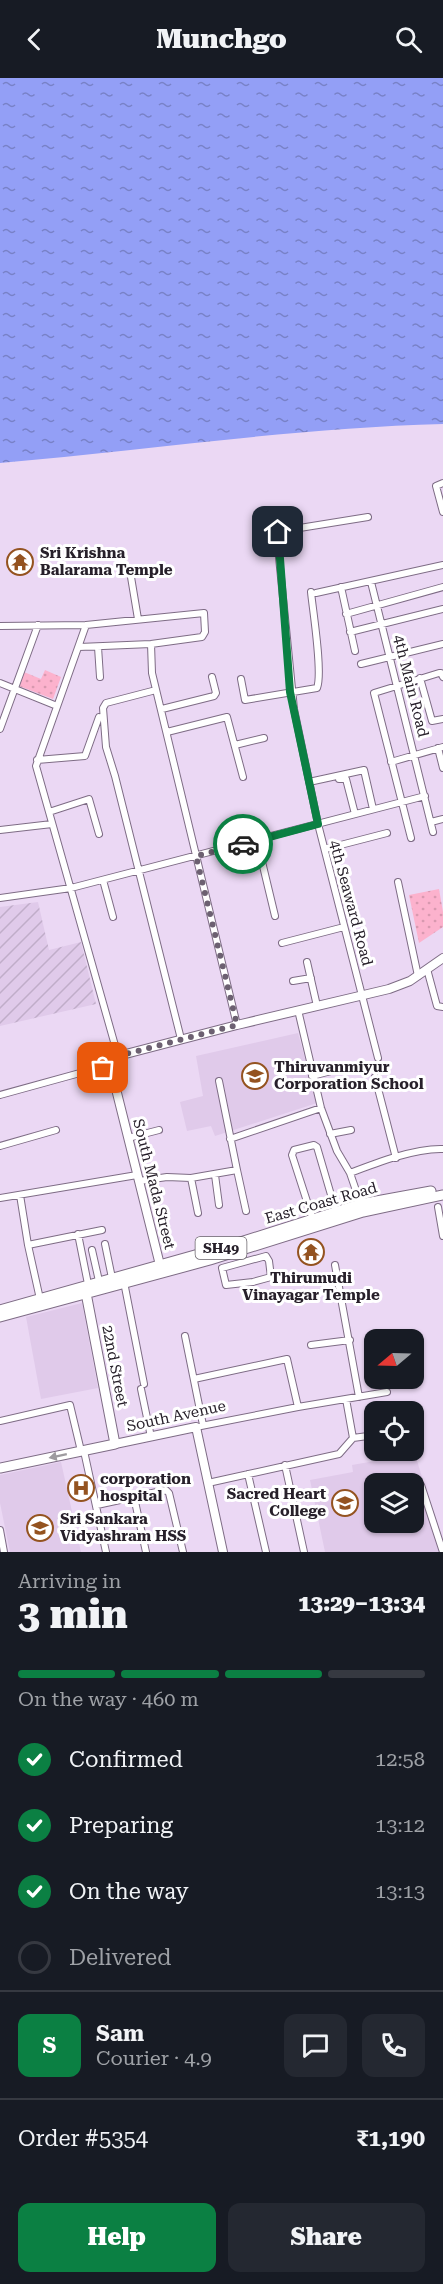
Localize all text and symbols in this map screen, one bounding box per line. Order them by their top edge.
icon: back [18,23,51,56]
text: Munchgo [156,23,287,55]
icon: search [392,23,425,56]
pin [252,506,303,557]
icon: home [261,515,294,548]
place label: Sri Krishna Balarama Temple [40,544,173,579]
temple icon: Sri Krishna Balarama Temple [5,547,35,577]
street label: 4th Main Road [390,633,433,739]
courier [213,814,273,874]
icon: car [227,828,260,861]
street label: 4th Seaward Road [326,838,377,968]
pin [77,1042,128,1093]
icon: bag [86,1051,119,1084]
place label: Thiruvanmiyur Corporation School [274,1058,424,1093]
school or university icon: Thiruvanmiyur Corporation School [240,1061,270,1091]
street label: South Mada Street [129,1117,179,1252]
street label: East Coast Road [263,1178,379,1228]
road number: SH49 [196,1237,246,1259]
temple icon: Thirumudi Vinayagar Temple [296,1237,326,1267]
place label: Thirumudi Vinayagar Temple [242,1269,380,1304]
street label: 22nd Street [98,1324,132,1409]
north arrow [364,1329,424,1389]
map controls [364,1329,424,1533]
street label: South Avenue [125,1397,227,1435]
button: locate [364,1401,424,1461]
one-way arrow [48,1452,67,1461]
place label: corporation hospital [100,1470,191,1505]
hospital icon: corporation hospital [66,1473,96,1503]
button: layers [364,1473,424,1533]
place label: Sacred Heart College [227,1485,326,1520]
school or university icon: Sacred Heart College [330,1488,360,1518]
place label: Sri Sankara Vidyashram HSS [60,1510,187,1545]
school or university icon: Sri Sankara Vidyashram HSS [25,1513,55,1543]
text: Arriving in [18,1569,121,1593]
text: 13:29–13:34 [298,1591,425,1616]
text: 3 min [18,1592,128,1638]
text: On the way · 460 m [18,1687,199,1711]
icon: check [18,1743,51,1776]
text: Confirmed [69,1747,183,1772]
text: 12:58 [375,1747,425,1771]
icon: check [18,1809,51,1842]
text: Preparing [69,1813,173,1838]
text: 13:12 [375,1813,425,1837]
icon: check [18,1875,51,1908]
text: On the way [69,1879,189,1904]
text: 13:13 [375,1879,425,1903]
text: Delivered [69,1945,171,1970]
button: chat [284,2014,347,2077]
button: phone [362,2014,425,2077]
text: Sam [96,2021,144,2046]
text: S [43,2033,56,2058]
text: Courier · 4.9 [96,2046,212,2070]
text: Order #5354 [18,2126,148,2151]
text: ₹1,190 [356,2126,425,2151]
button: Help [18,2203,216,2272]
button: Share [228,2203,425,2272]

